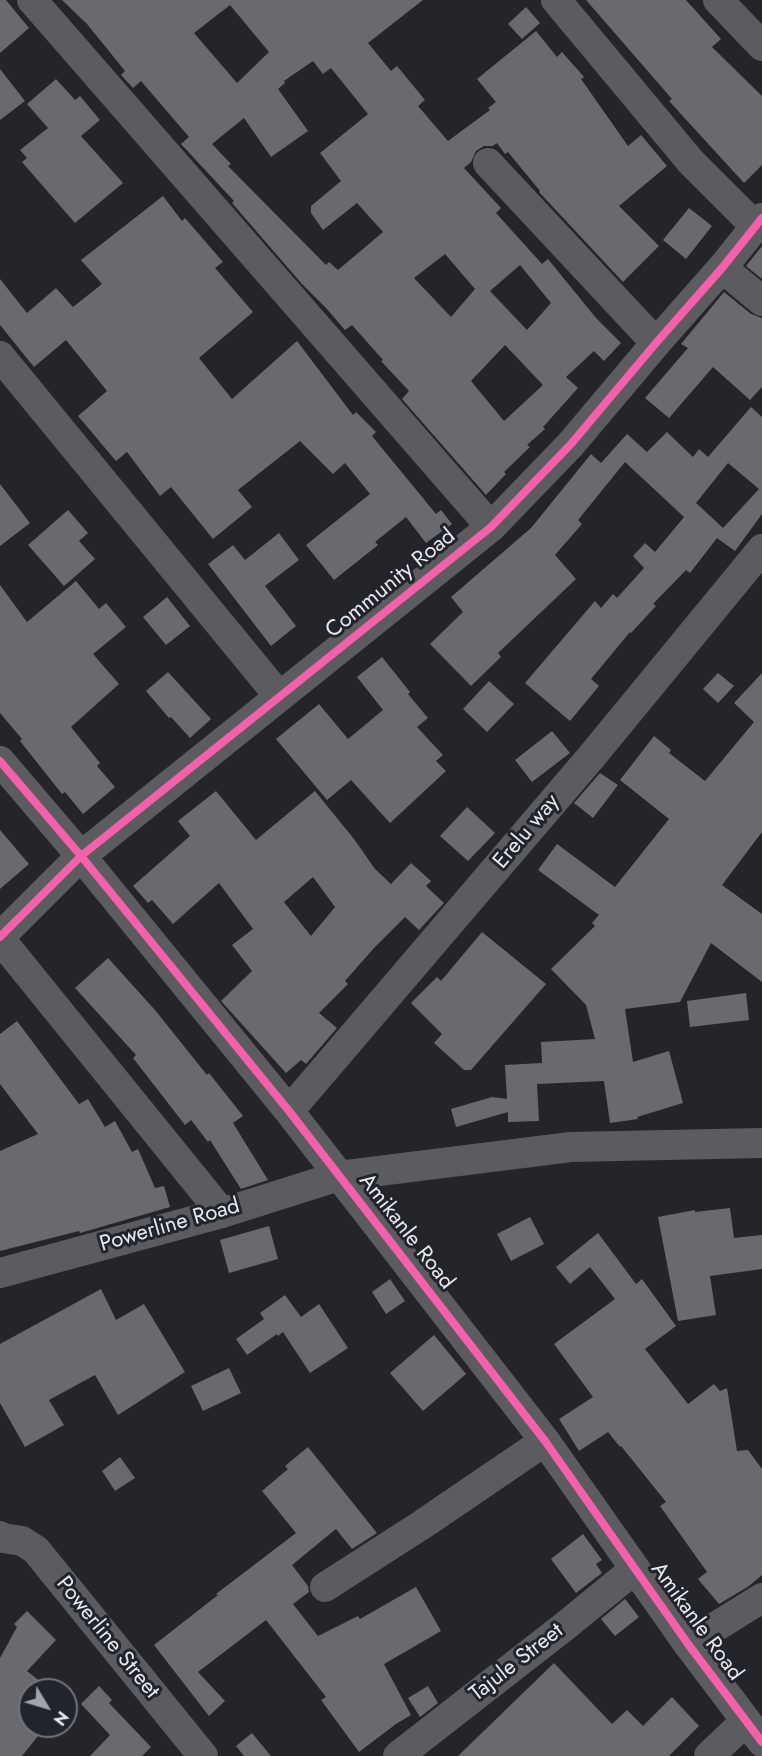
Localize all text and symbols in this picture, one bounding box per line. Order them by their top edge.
street label: Community Road [321,524,461,644]
street label: Erelu way [488,789,566,875]
street label: Amikanle Road [353,1169,459,1295]
street label: Powerline Road [97,1193,243,1259]
street label: Amikanle Road [644,1558,748,1686]
street label: Powerline Street [50,1572,164,1704]
street label: Tajule Street [465,1618,569,1708]
north arrow [18,1678,78,1738]
text: N [48,1706,74,1730]

